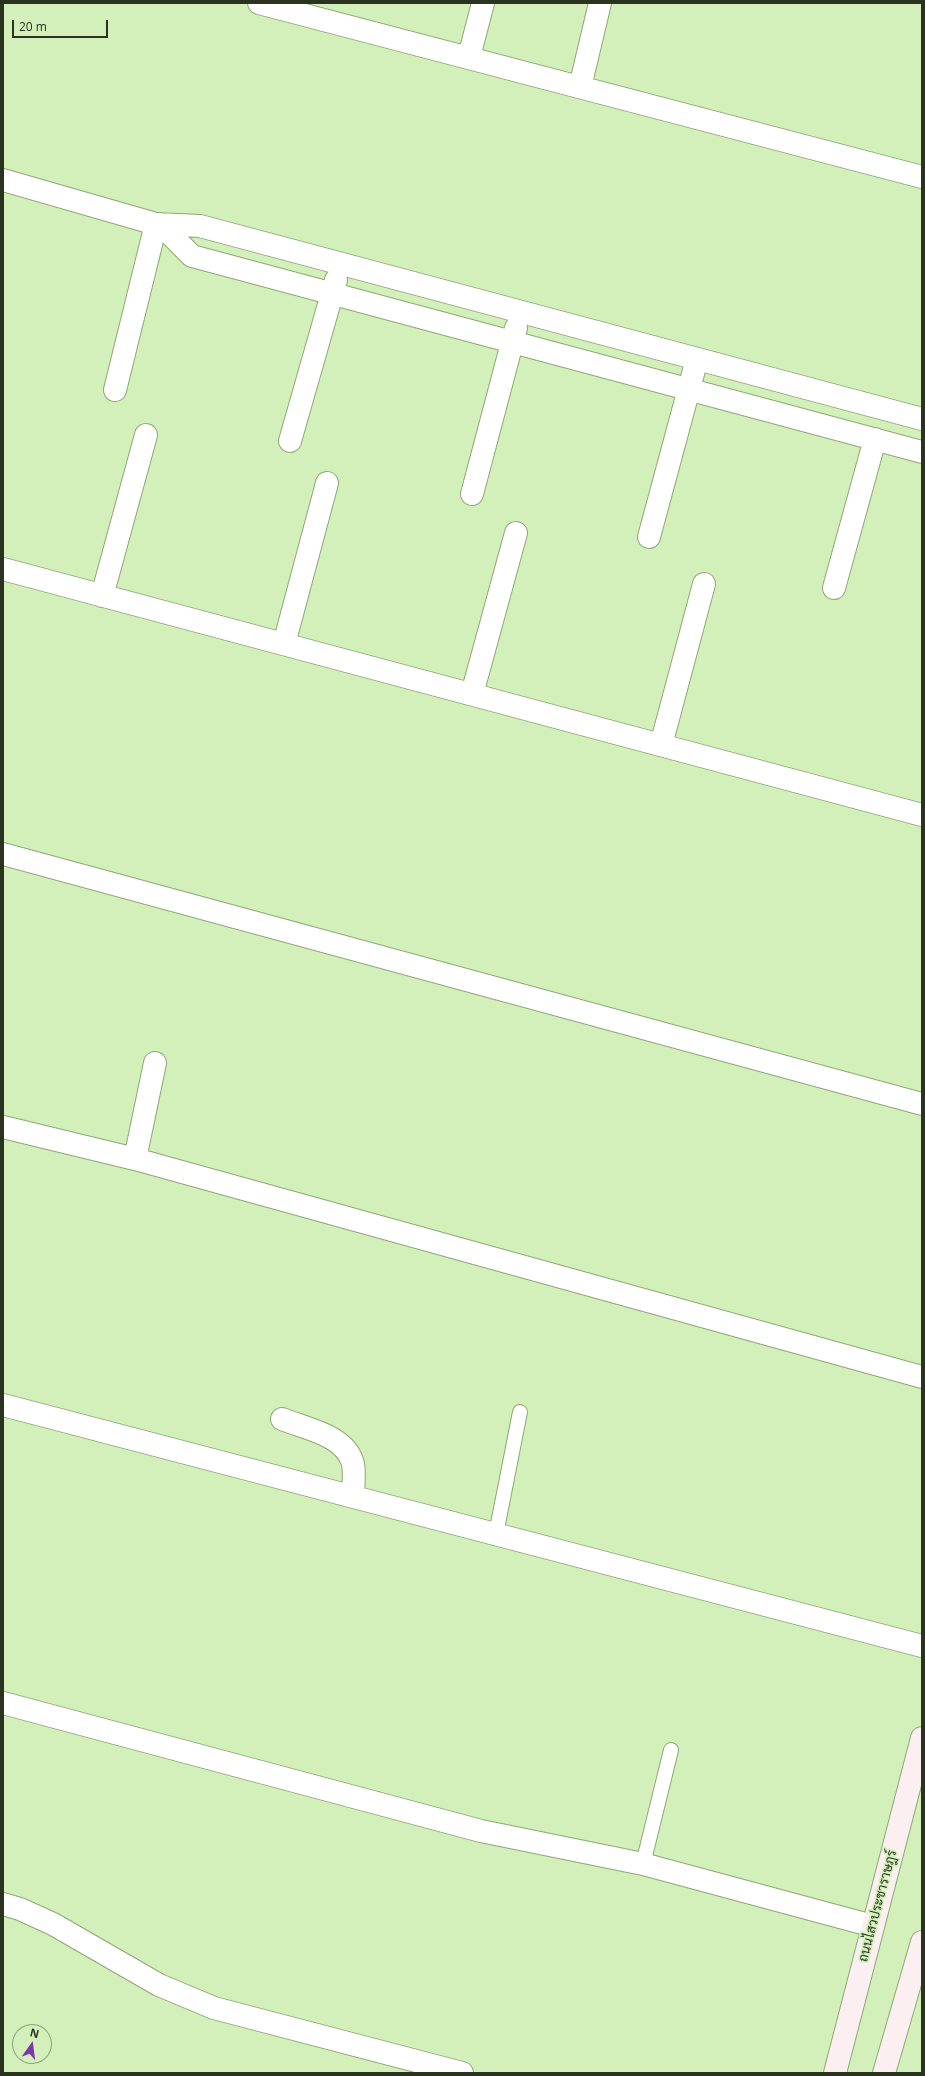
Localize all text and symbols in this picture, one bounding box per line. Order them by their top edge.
scale bar [14,12,110,38]
text: 20 m [19,18,47,35]
street label: ถนนไสวประชาราษฎร์ [856,1848,900,1964]
north arrow [12,2024,52,2064]
text: N [29,2024,41,2041]

